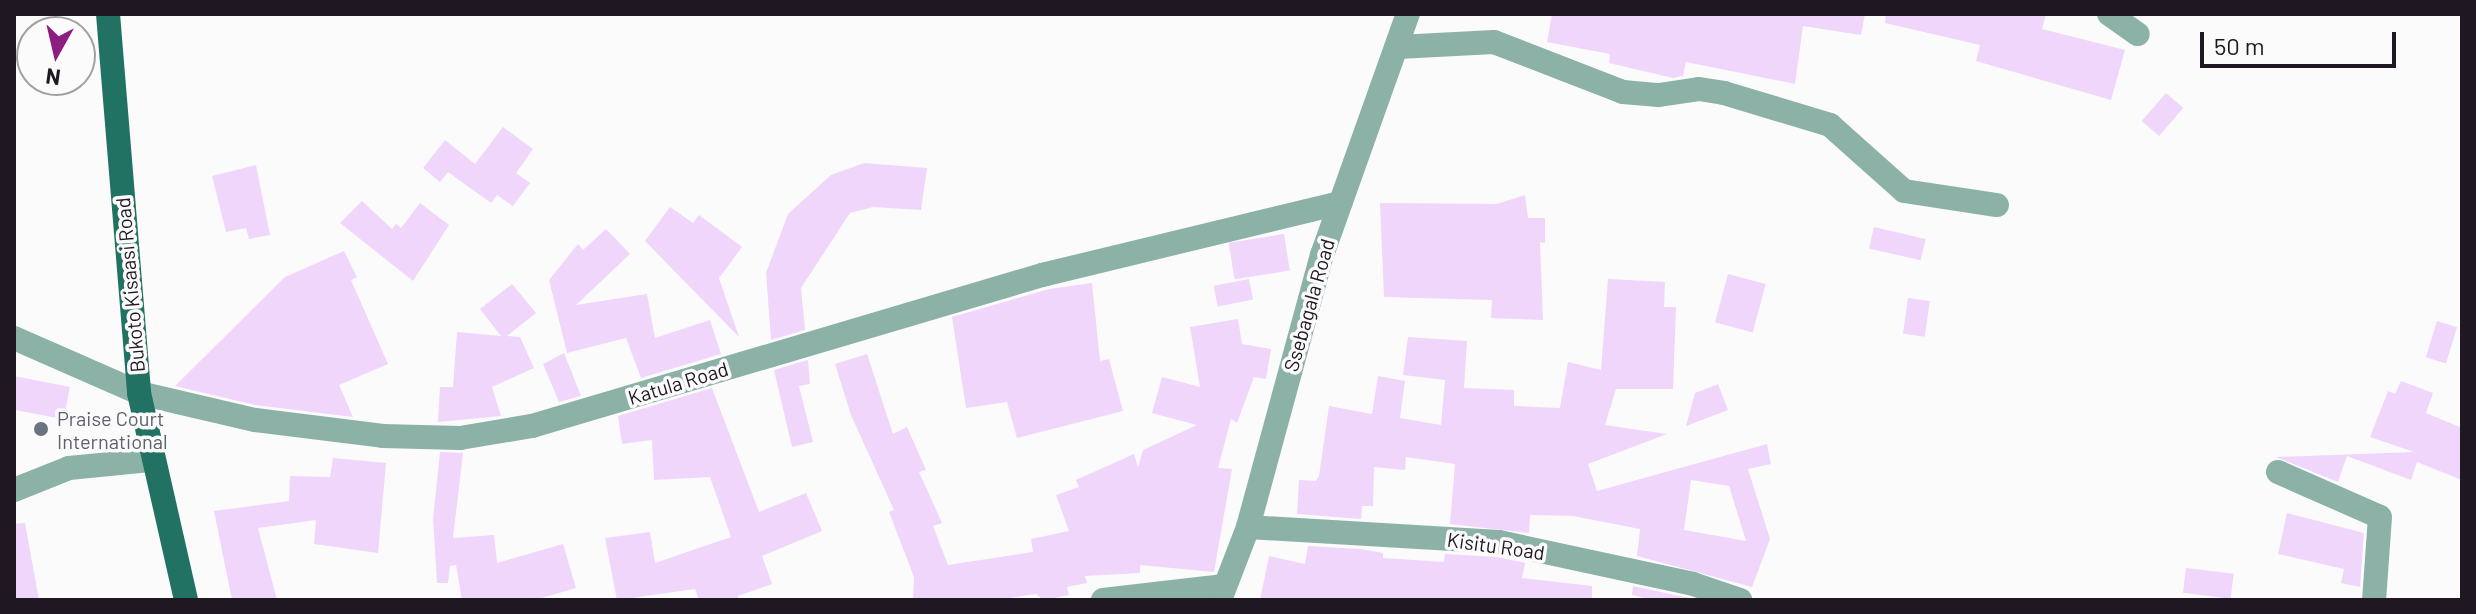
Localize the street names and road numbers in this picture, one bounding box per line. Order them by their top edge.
street label: Bukoto Kisaasi Road [110,196,150,374]
street label: Ssebagala Road [1279,236,1339,374]
street label: Katula Road [625,356,731,410]
street label: Kisitu Road [1446,527,1546,565]

